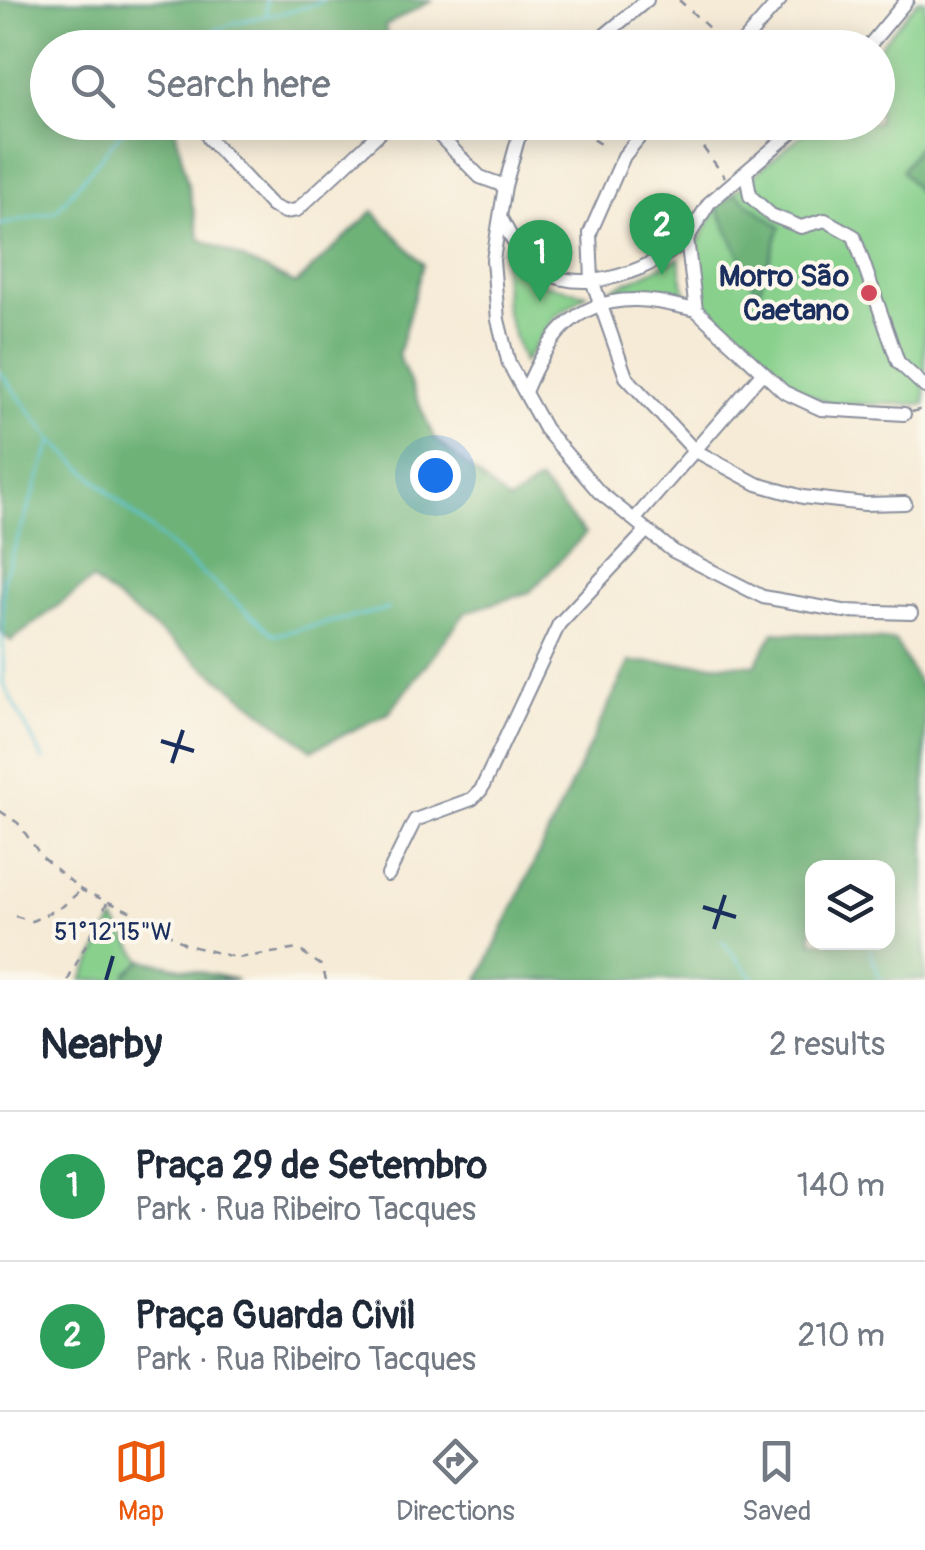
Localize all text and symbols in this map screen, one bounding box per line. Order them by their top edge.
search box [30,30,895,140]
icon: search [65,58,120,113]
text: Search here [145,61,331,109]
pin: 2 [630,192,694,275]
pin: 1 [508,220,572,302]
place label: Morro São Caetano [719,258,849,329]
marker: Morro São Caetano [858,282,880,304]
your location [410,450,461,501]
map controls [805,860,895,950]
button: layers [805,860,895,950]
text: 51°12'15"W [54,917,172,948]
text: Nearby [40,1019,162,1071]
text: 2 results [769,1025,885,1065]
text: Praça 29 de Setembro [135,1142,487,1190]
text: 1 [66,1166,79,1206]
text: 140 m [797,1166,885,1206]
text: Park · Rua Ribeiro Tacques [135,1190,476,1230]
text: Praça Guarda Civil [135,1292,416,1340]
text: 2 [64,1316,81,1356]
text: 210 m [797,1316,885,1356]
text: Park · Rua Ribeiro Tacques [135,1340,476,1380]
tab: Map [114,1434,169,1529]
tab: Directions [396,1434,515,1529]
tab: Saved [742,1434,811,1529]

